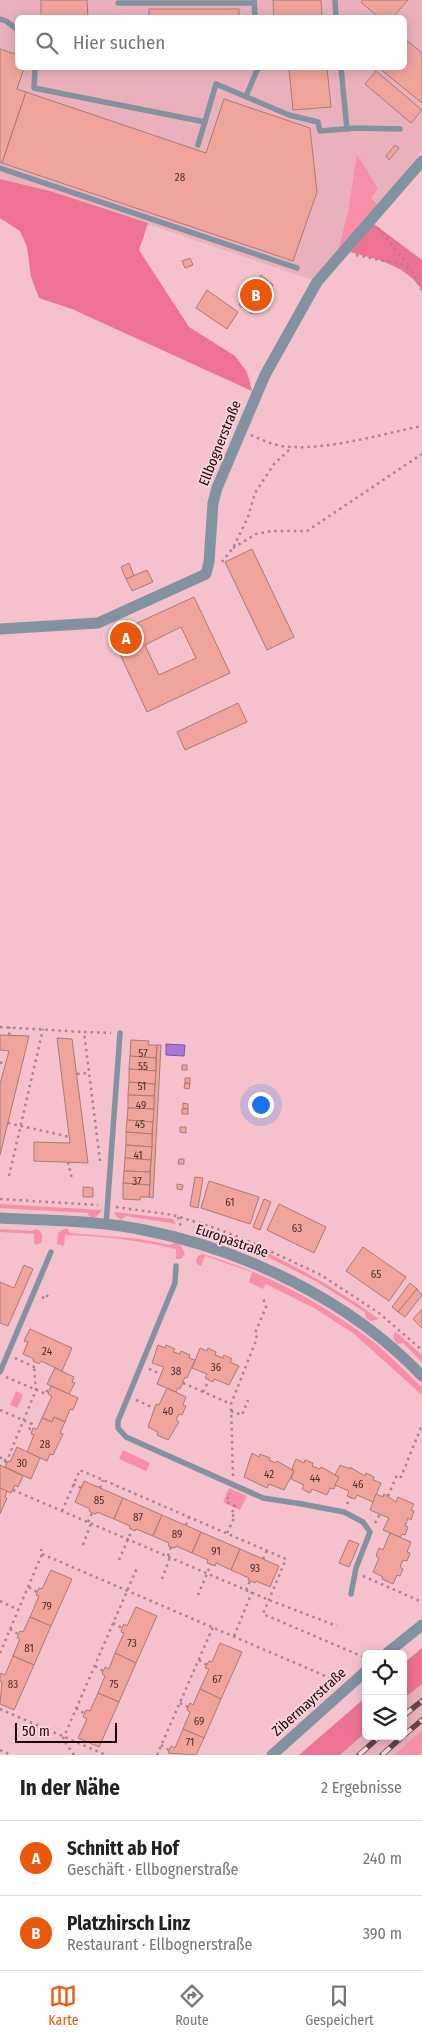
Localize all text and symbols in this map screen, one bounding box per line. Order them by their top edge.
search box [15,15,407,70]
icon: search [33,29,61,57]
text: Hier suchen [73,31,165,54]
house number: 28 [175,171,186,184]
pin: B [240,276,272,314]
street label: Ellbognerstraße [195,398,245,488]
pin: A [110,619,142,657]
house number: 57 [138,1047,148,1060]
house number: 55 [138,1060,148,1073]
house number: 51 [138,1080,146,1093]
your location [248,1092,274,1118]
house number: 49 [136,1099,146,1112]
house number: 45 [135,1118,145,1131]
house number: 41 [133,1149,143,1162]
house number: 37 [132,1175,142,1188]
house number: 61 [225,1196,235,1209]
street label: Europastraße [193,1221,271,1261]
house number: 63 [292,1222,302,1235]
house number: 65 [371,1268,381,1281]
house number: 24 [42,1345,53,1358]
house number: 36 [211,1361,222,1374]
house number: 38 [171,1365,182,1378]
house number: 40 [162,1405,174,1418]
house number: 28 [40,1438,51,1451]
house number: 30 [17,1457,28,1470]
house number: 42 [264,1468,274,1481]
house number: 44 [310,1472,321,1485]
house number: 46 [353,1478,364,1491]
house number: 85 [94,1494,104,1507]
house number: 87 [133,1511,143,1524]
house number: 89 [172,1528,182,1541]
house number: 91 [211,1545,221,1558]
house number: 93 [250,1562,260,1575]
house number: 79 [42,1600,52,1613]
house number: 73 [127,1637,137,1650]
house number: 81 [24,1642,34,1655]
map controls [362,1650,407,1740]
button: locate [362,1650,407,1695]
street label: Zibermayrstraße [268,1664,350,1740]
house number: 67 [212,1673,222,1686]
house number: 83 [8,1678,18,1691]
house number: 75 [109,1678,119,1691]
button: layers [362,1695,407,1740]
house number: 69 [194,1715,204,1728]
scale bar [15,1720,118,1743]
text: 50 m [22,1723,50,1740]
house number: 71 [186,1736,194,1749]
text: In der Nähe [20,1775,120,1801]
text: 2 Ergebnisse [321,1778,402,1797]
text: Schnitt ab Hof [67,1837,179,1860]
text: A [32,1849,40,1868]
text: 240 m [363,1849,402,1868]
text: Geschäft · Ellbognerstraße [67,1860,239,1879]
text: Platzhirsch Linz [67,1912,190,1935]
text: B [32,1924,40,1943]
text: 390 m [363,1924,402,1943]
text: Restaurant · Ellbognerstraße [67,1935,253,1954]
tab: Karte [48,1982,79,2029]
tab: Route [175,1982,209,2029]
tab: Gespeichert [305,1982,374,2029]

